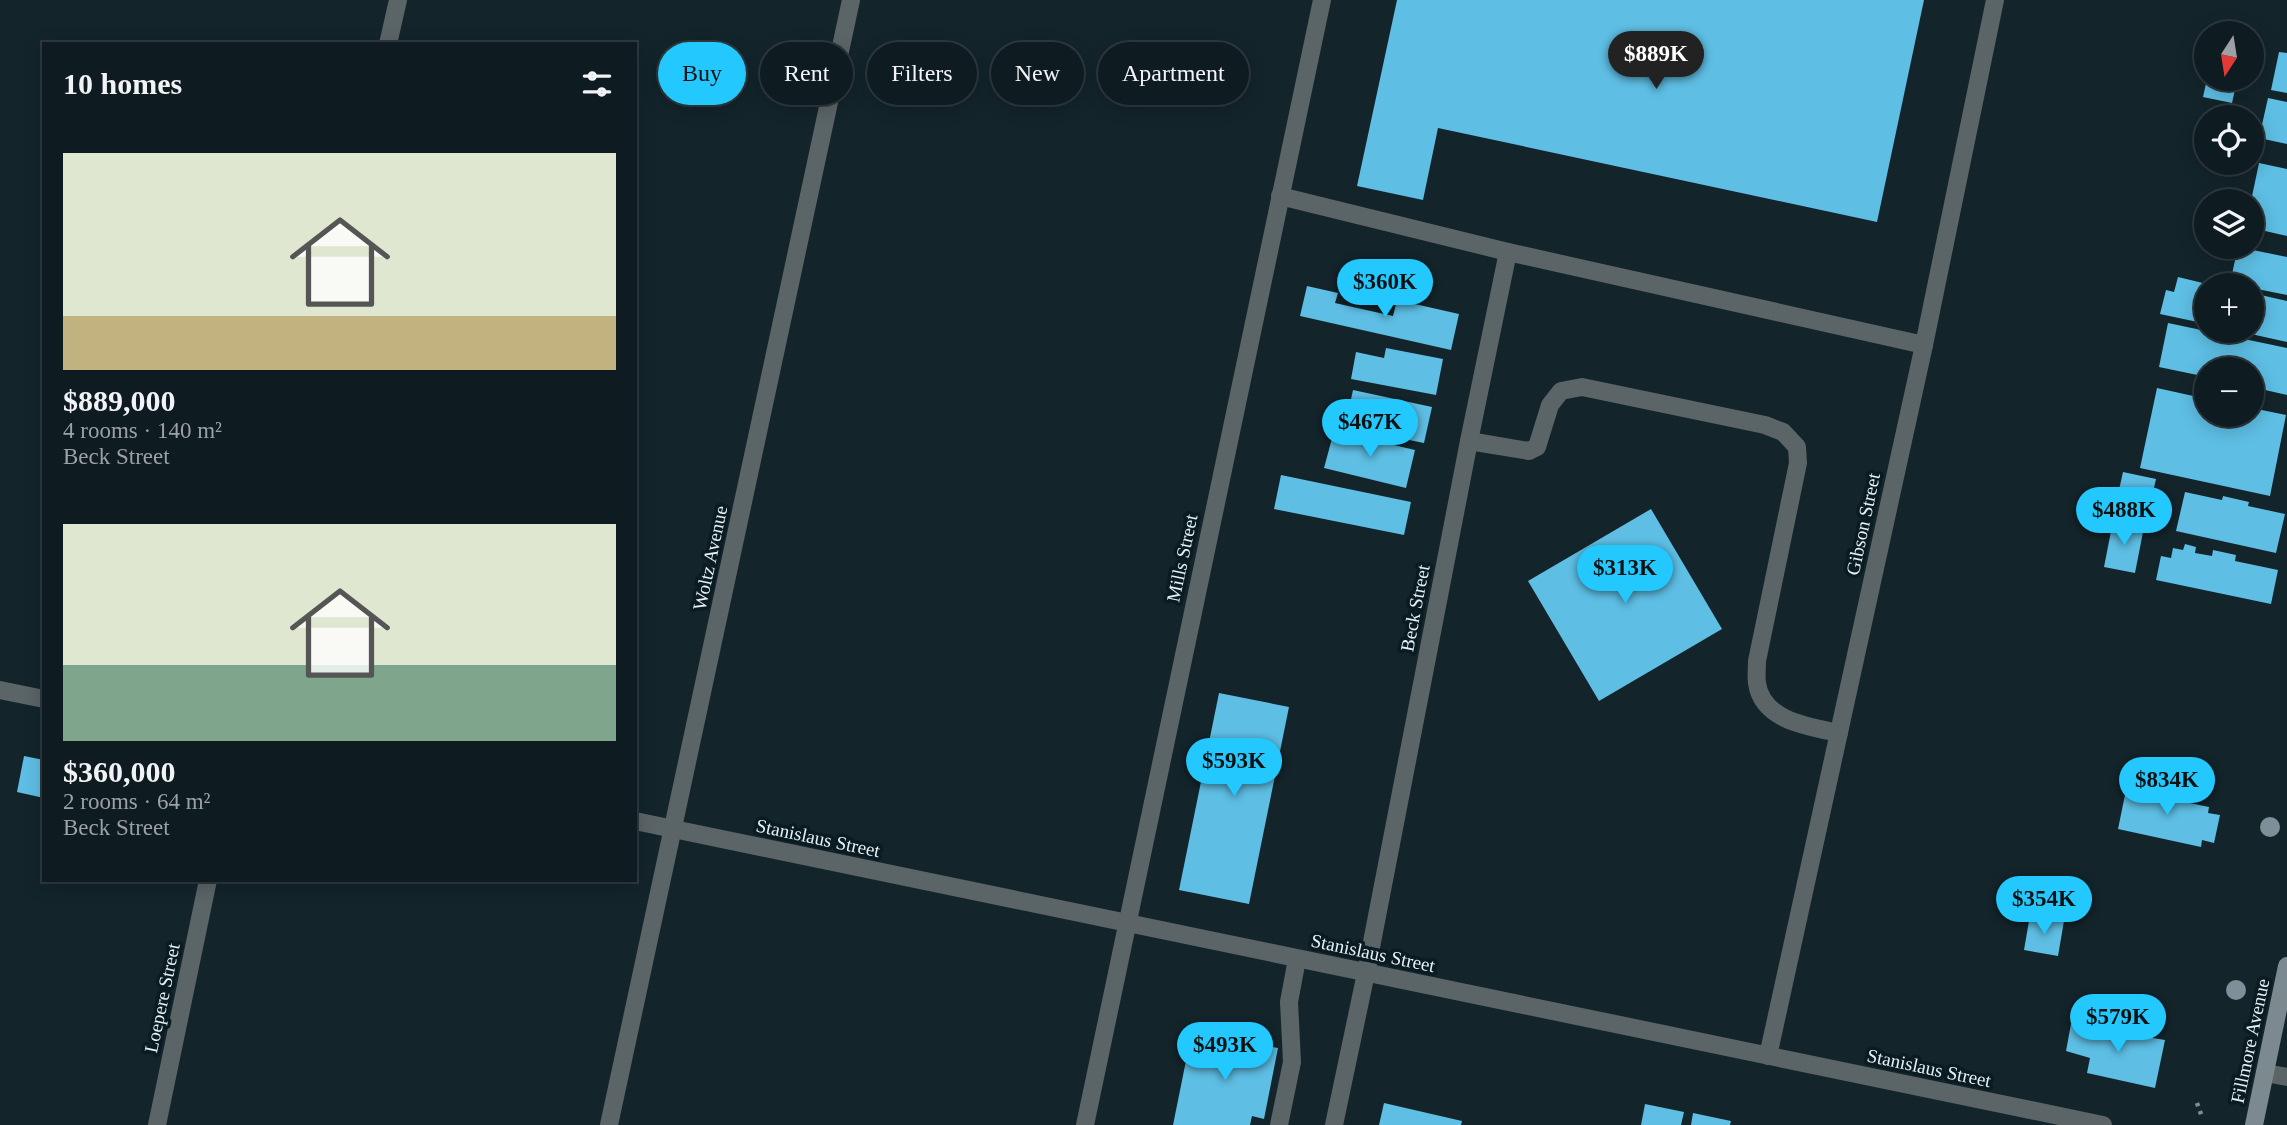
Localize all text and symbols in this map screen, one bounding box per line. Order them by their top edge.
north arrow [2194,21,2264,91]
map controls [2194,21,2264,427]
pin: $889K [1607,32,1705,91]
text: $889K [1624,41,1688,66]
chip: Buy [658,42,746,105]
chip: Rent [760,42,853,105]
chip: Filters [867,42,977,105]
chip: New [991,42,1084,105]
chip: Apartment [1098,42,1249,105]
icon: filters [578,65,616,103]
text: 10 homes [63,67,182,100]
button: locate [2194,105,2264,175]
button: layers [2194,189,2264,259]
icon: home [277,199,403,325]
pin: $360K [1336,260,1434,319]
text: $360K [1353,269,1417,294]
button: + [2194,273,2264,343]
button: − [2194,357,2264,427]
text: $889,000 [63,384,176,417]
pin: $467K [1321,400,1419,459]
text: $467K [1338,409,1402,434]
text: 4 rooms · 140 m² [63,418,222,443]
text: Beck Street [63,444,170,469]
street label: Gibson Street [1842,470,1884,577]
pin: $488K [2075,488,2173,547]
text: $488K [2092,497,2156,522]
street label: Woltz Avenue [689,504,731,612]
street label: Mills Street [1162,511,1202,604]
pin: $313K [1576,546,1674,605]
text: $313K [1593,555,1657,580]
street label: Beck Street [1396,562,1434,653]
icon: home [277,570,403,696]
pin: $593K [1185,738,1283,798]
text: $593K [1202,748,1266,773]
text: $360,000 [63,755,176,788]
pin: $834K [2118,758,2216,817]
text: $834K [2135,767,2199,792]
text: 2 rooms · 64 m² [63,789,210,814]
text: Beck Street [63,815,170,840]
street label: Stanislaus Street [754,815,883,862]
pin: $354K [1995,876,2093,936]
text: $354K [2012,886,2076,911]
street label: Stanislaus Street [1309,930,1438,977]
street label: Loepere Street [140,941,184,1055]
street label: Fillmore Avenue [2227,977,2273,1105]
pin: $579K [2069,995,2167,1054]
text: $579K [2086,1004,2150,1029]
pin: $493K [1176,1023,1274,1082]
text: $493K [1193,1032,1257,1057]
street label: Stanislaus Street [1865,1045,1994,1092]

